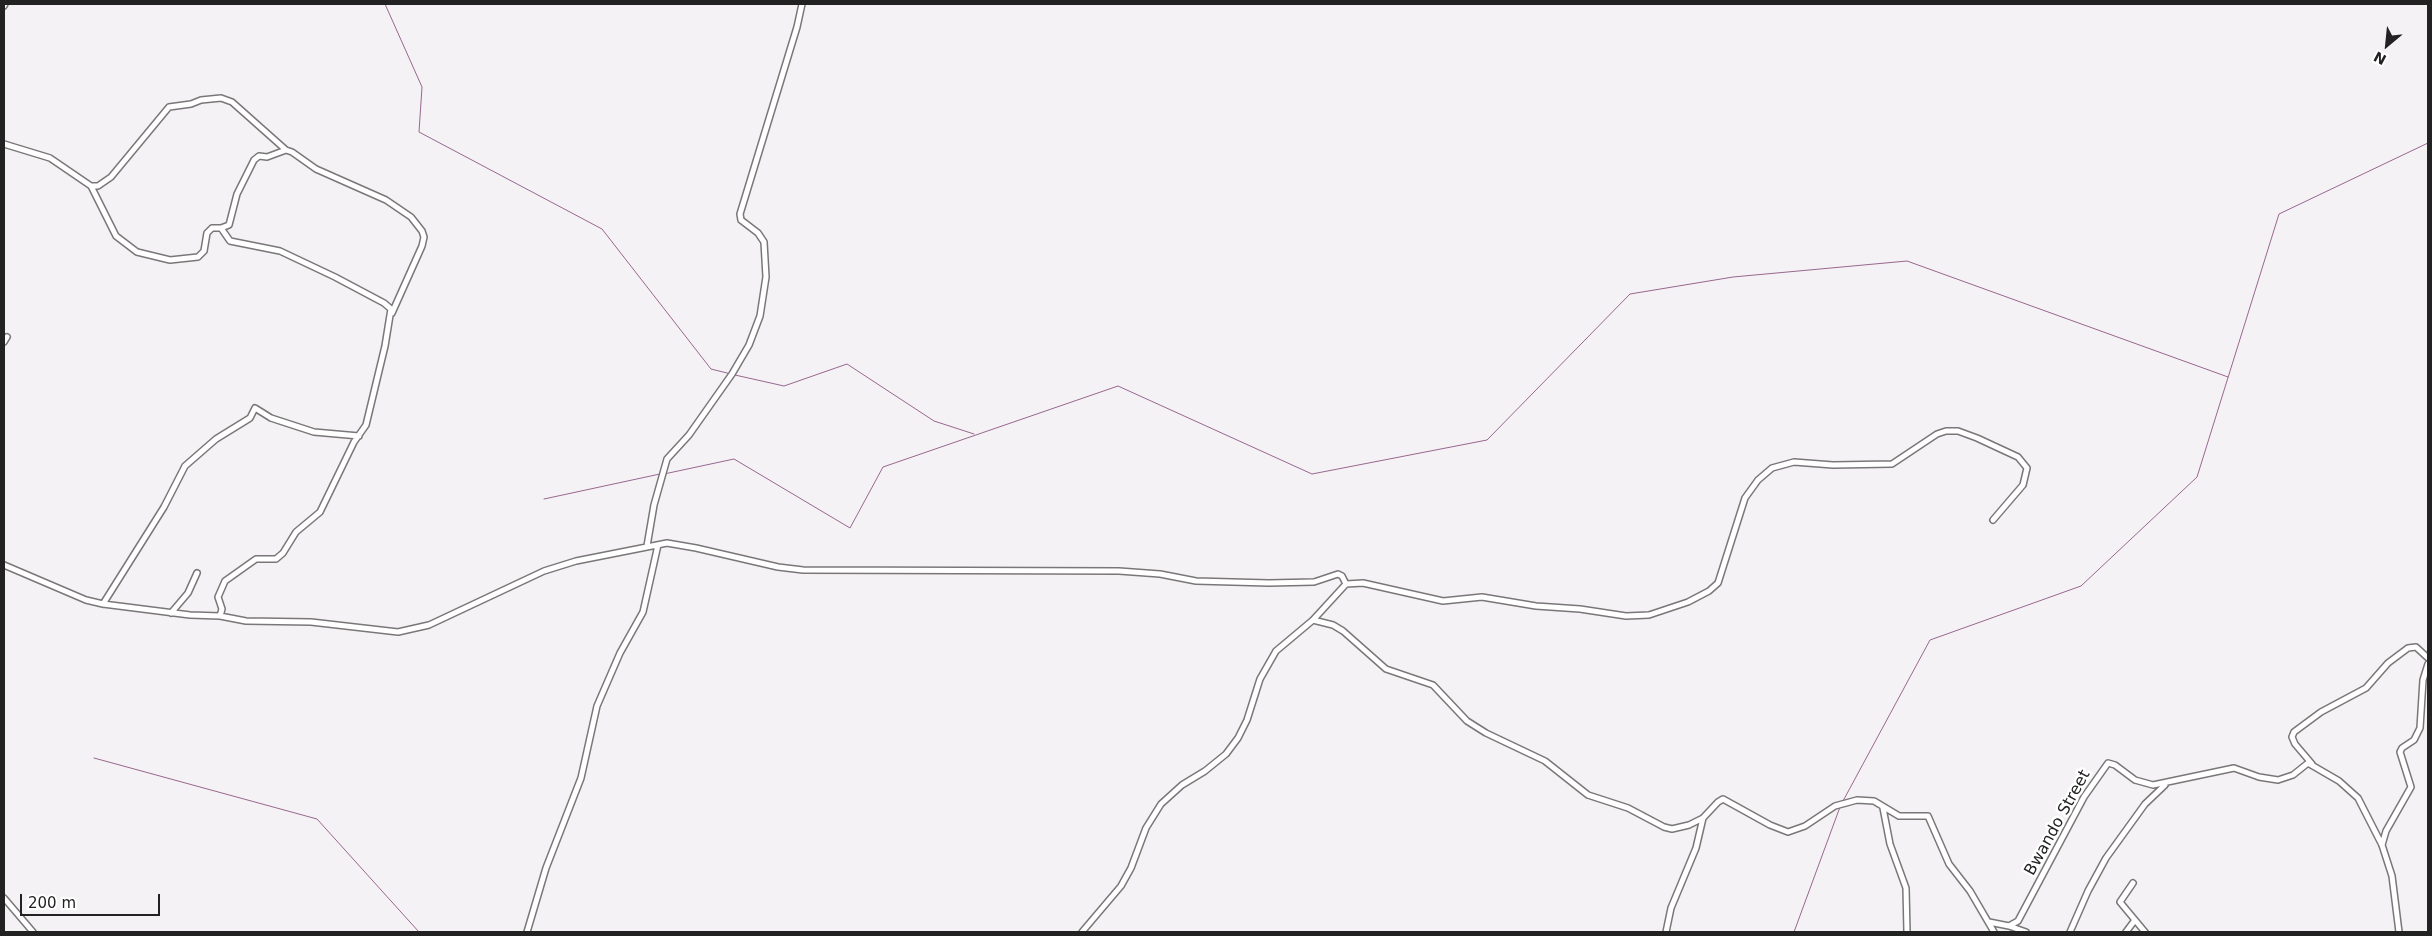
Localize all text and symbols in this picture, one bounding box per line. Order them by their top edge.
north arrow [2362,20,2412,70]
text: N [2371,48,2389,68]
street label: Bwando Street [2021,767,2095,879]
scale bar [22,884,162,916]
text: 200 m [28,894,76,912]

